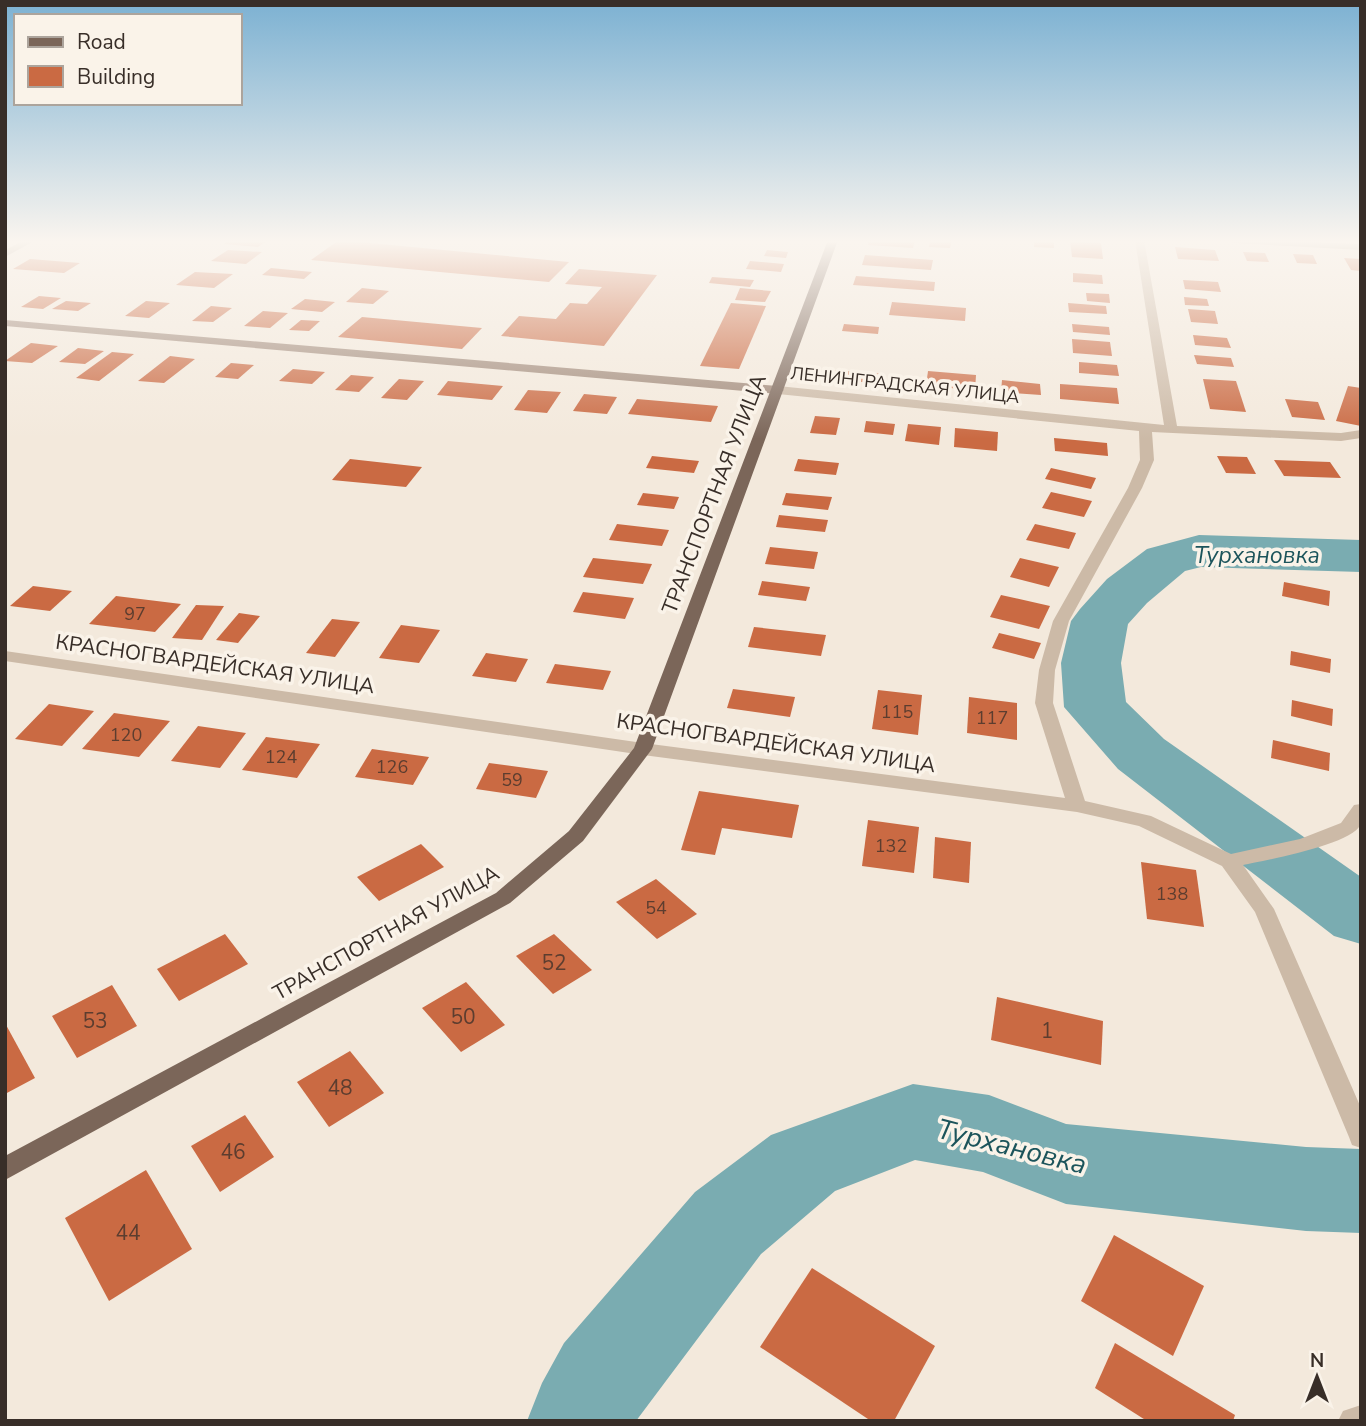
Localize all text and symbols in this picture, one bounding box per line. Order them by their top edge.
legend [14,14,242,105]
text: Road [77,28,126,56]
text: Building [77,63,155,91]
street label: ЛЕНИНГРАДСКАЯ УЛИЦА [789,361,1021,409]
street label: ТРАНСПОРТНАЯ УЛИЦА [655,370,773,618]
water label: Турхановка [1194,540,1320,571]
house number: 97 [124,602,146,626]
street label: КРАСНОГВАРДЕЙСКАЯ УЛИЦА [54,628,376,700]
house number: 115 [881,700,913,724]
house number: 117 [976,706,1008,730]
street label: КРАСНОГВАРДЕЙСКАЯ УЛИЦА [615,707,937,779]
house number: 120 [110,723,142,747]
house number: 124 [265,745,297,769]
house number: 126 [376,755,408,779]
house number: 59 [501,768,523,792]
house number: 132 [875,834,907,858]
street label: ТРАНСПОРТНАЯ УЛИЦА [268,859,504,1007]
house number: 138 [1156,882,1188,906]
house number: 54 [645,896,667,920]
house number: 52 [541,949,567,977]
house number: 50 [450,1003,476,1031]
house number: 53 [82,1007,108,1035]
house number: 1 [1041,1017,1053,1045]
house number: 48 [327,1074,353,1102]
water label: Турхановка [933,1110,1091,1184]
house number: 46 [220,1138,246,1166]
house number: 44 [115,1219,141,1247]
north arrow [1282,1342,1352,1412]
text: N [1310,1348,1324,1374]

